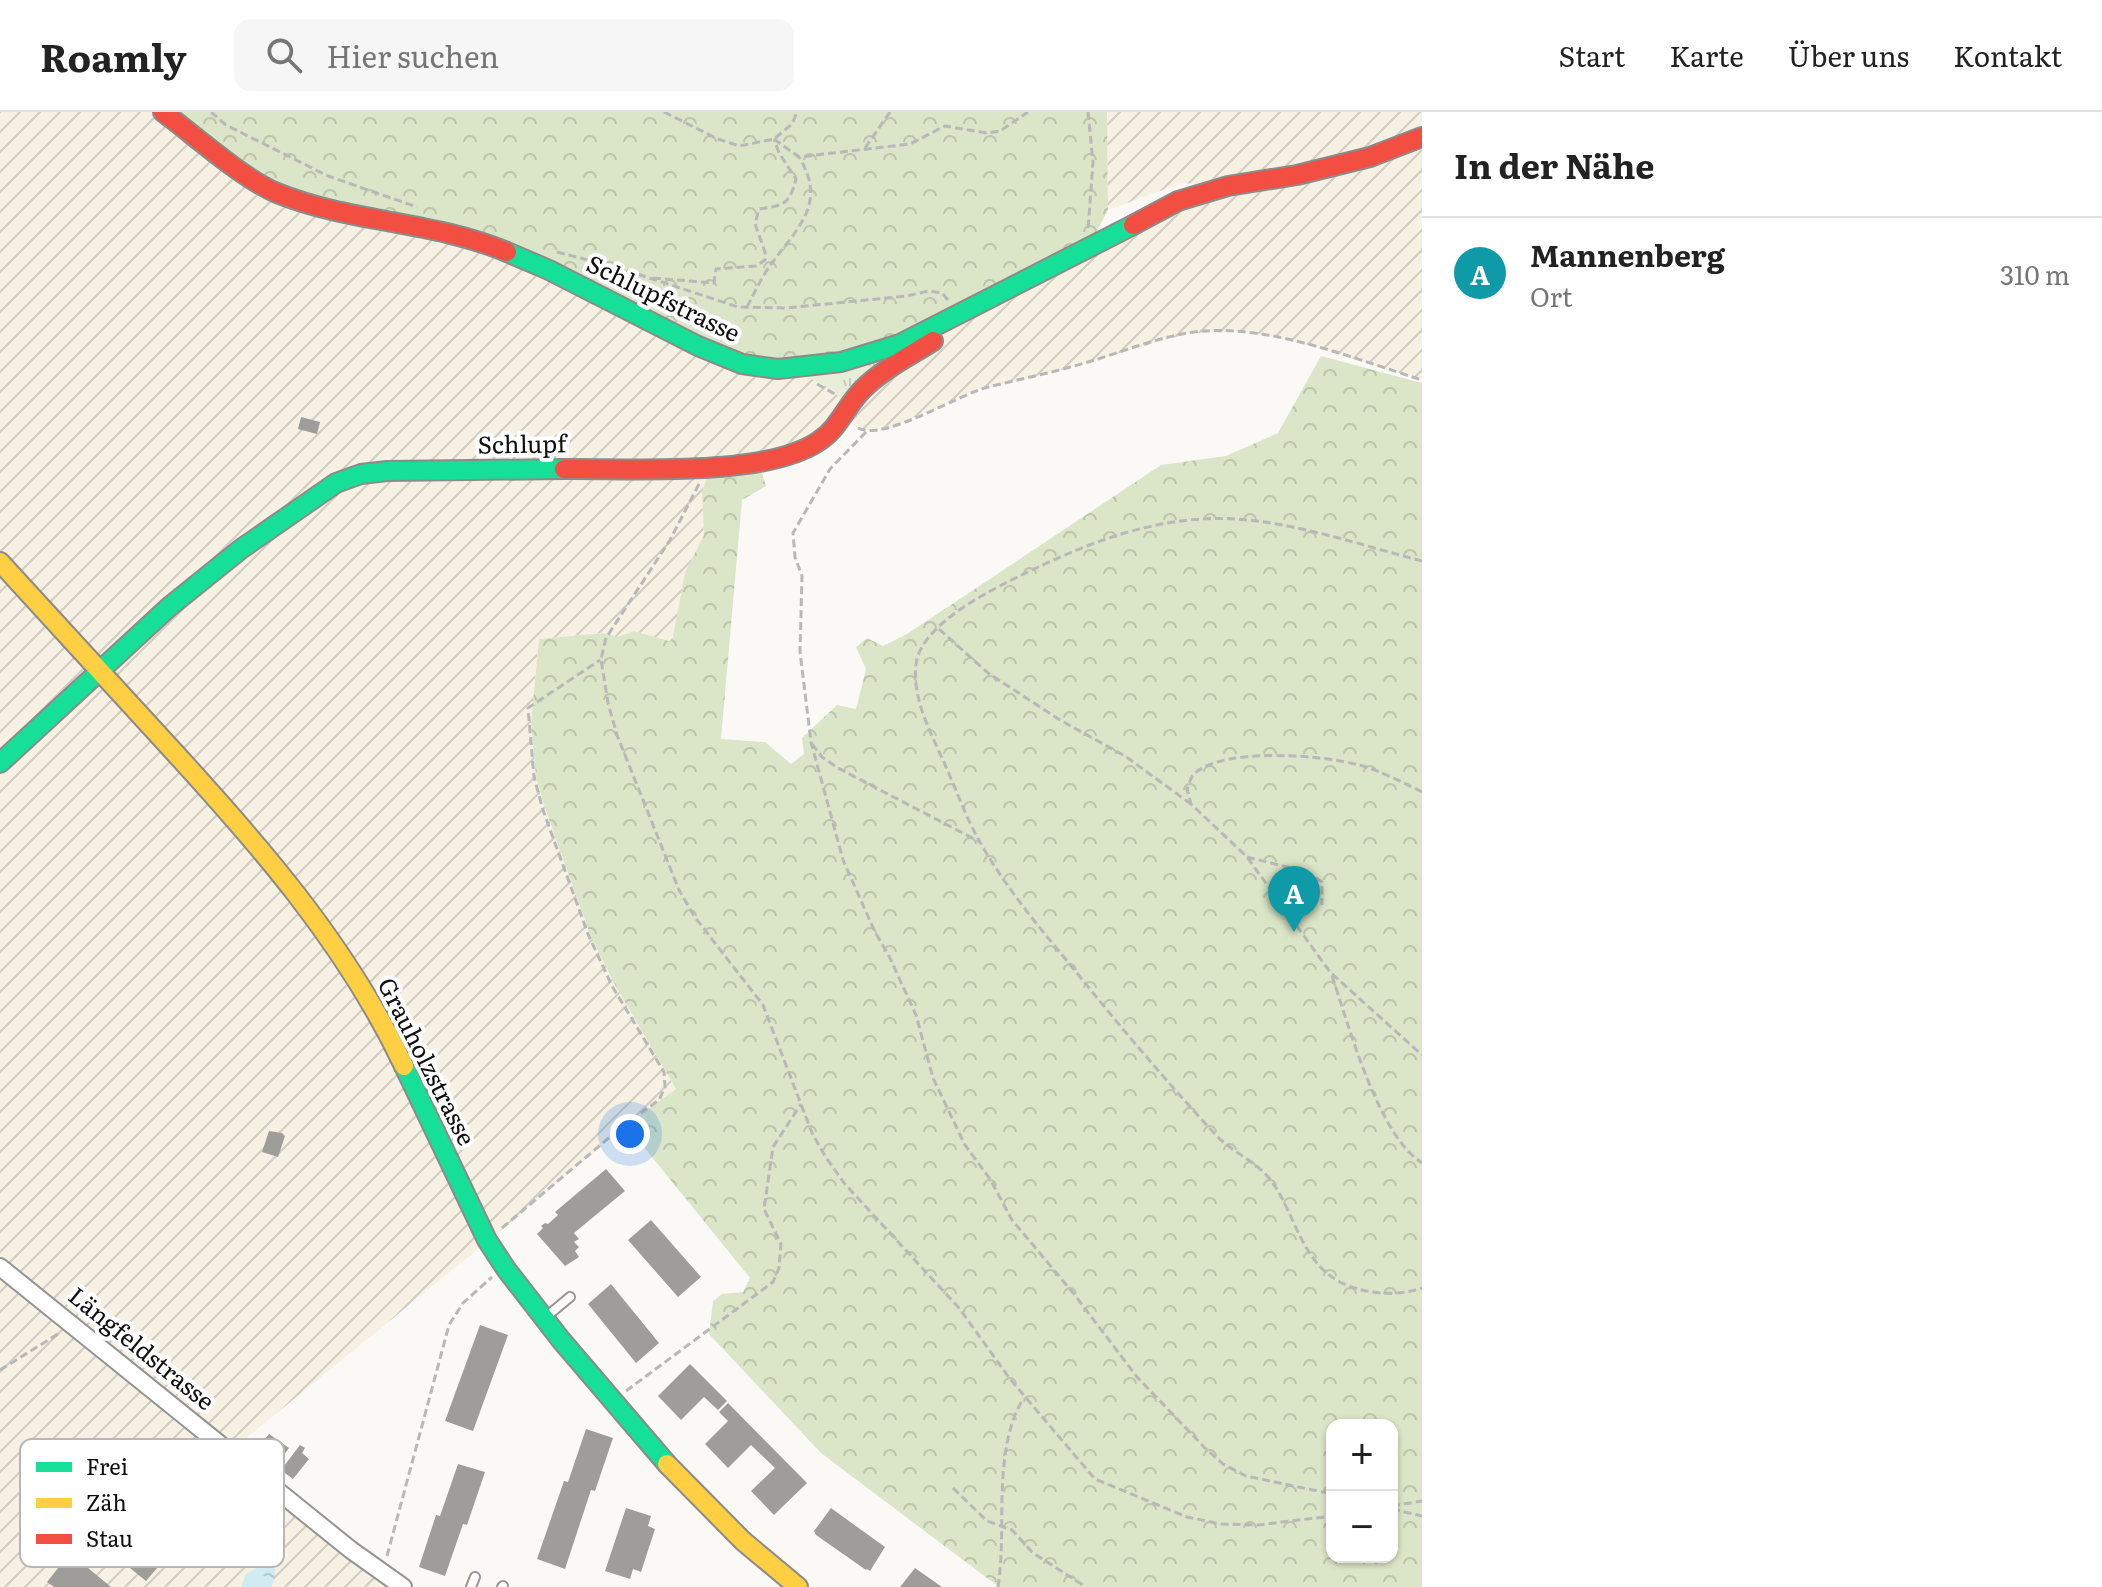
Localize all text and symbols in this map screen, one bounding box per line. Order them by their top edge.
search box [234,19,794,91]
text: Roamly [40,27,186,84]
icon: search [262,33,306,77]
text: Hier suchen [326,33,499,77]
text: Start [1559,34,1625,76]
text: Karte [1669,34,1744,76]
text: Über uns [1788,34,1909,76]
text: Kontakt [1953,34,2062,76]
text: In der Nähe [1454,139,1654,189]
text: Mannenberg [1530,232,1725,276]
street label: Schlupfstrasse [581,244,747,349]
text: A [1470,254,1490,293]
text: 310 m [2000,254,2070,293]
text: Ort [1530,276,1573,315]
street label: Schlupf [477,424,568,461]
pin: A [1268,866,1320,932]
street label: Grauholzstrasse [371,971,486,1151]
your location [610,1114,650,1154]
street label: Längfeldstrasse [62,1277,223,1417]
map controls [1326,1419,1398,1563]
button: + [1326,1419,1398,1491]
legend [20,1439,284,1567]
text: Frei [86,1449,128,1482]
text: Zäh [86,1485,127,1518]
button: − [1326,1491,1398,1563]
text: Stau [86,1521,133,1554]

